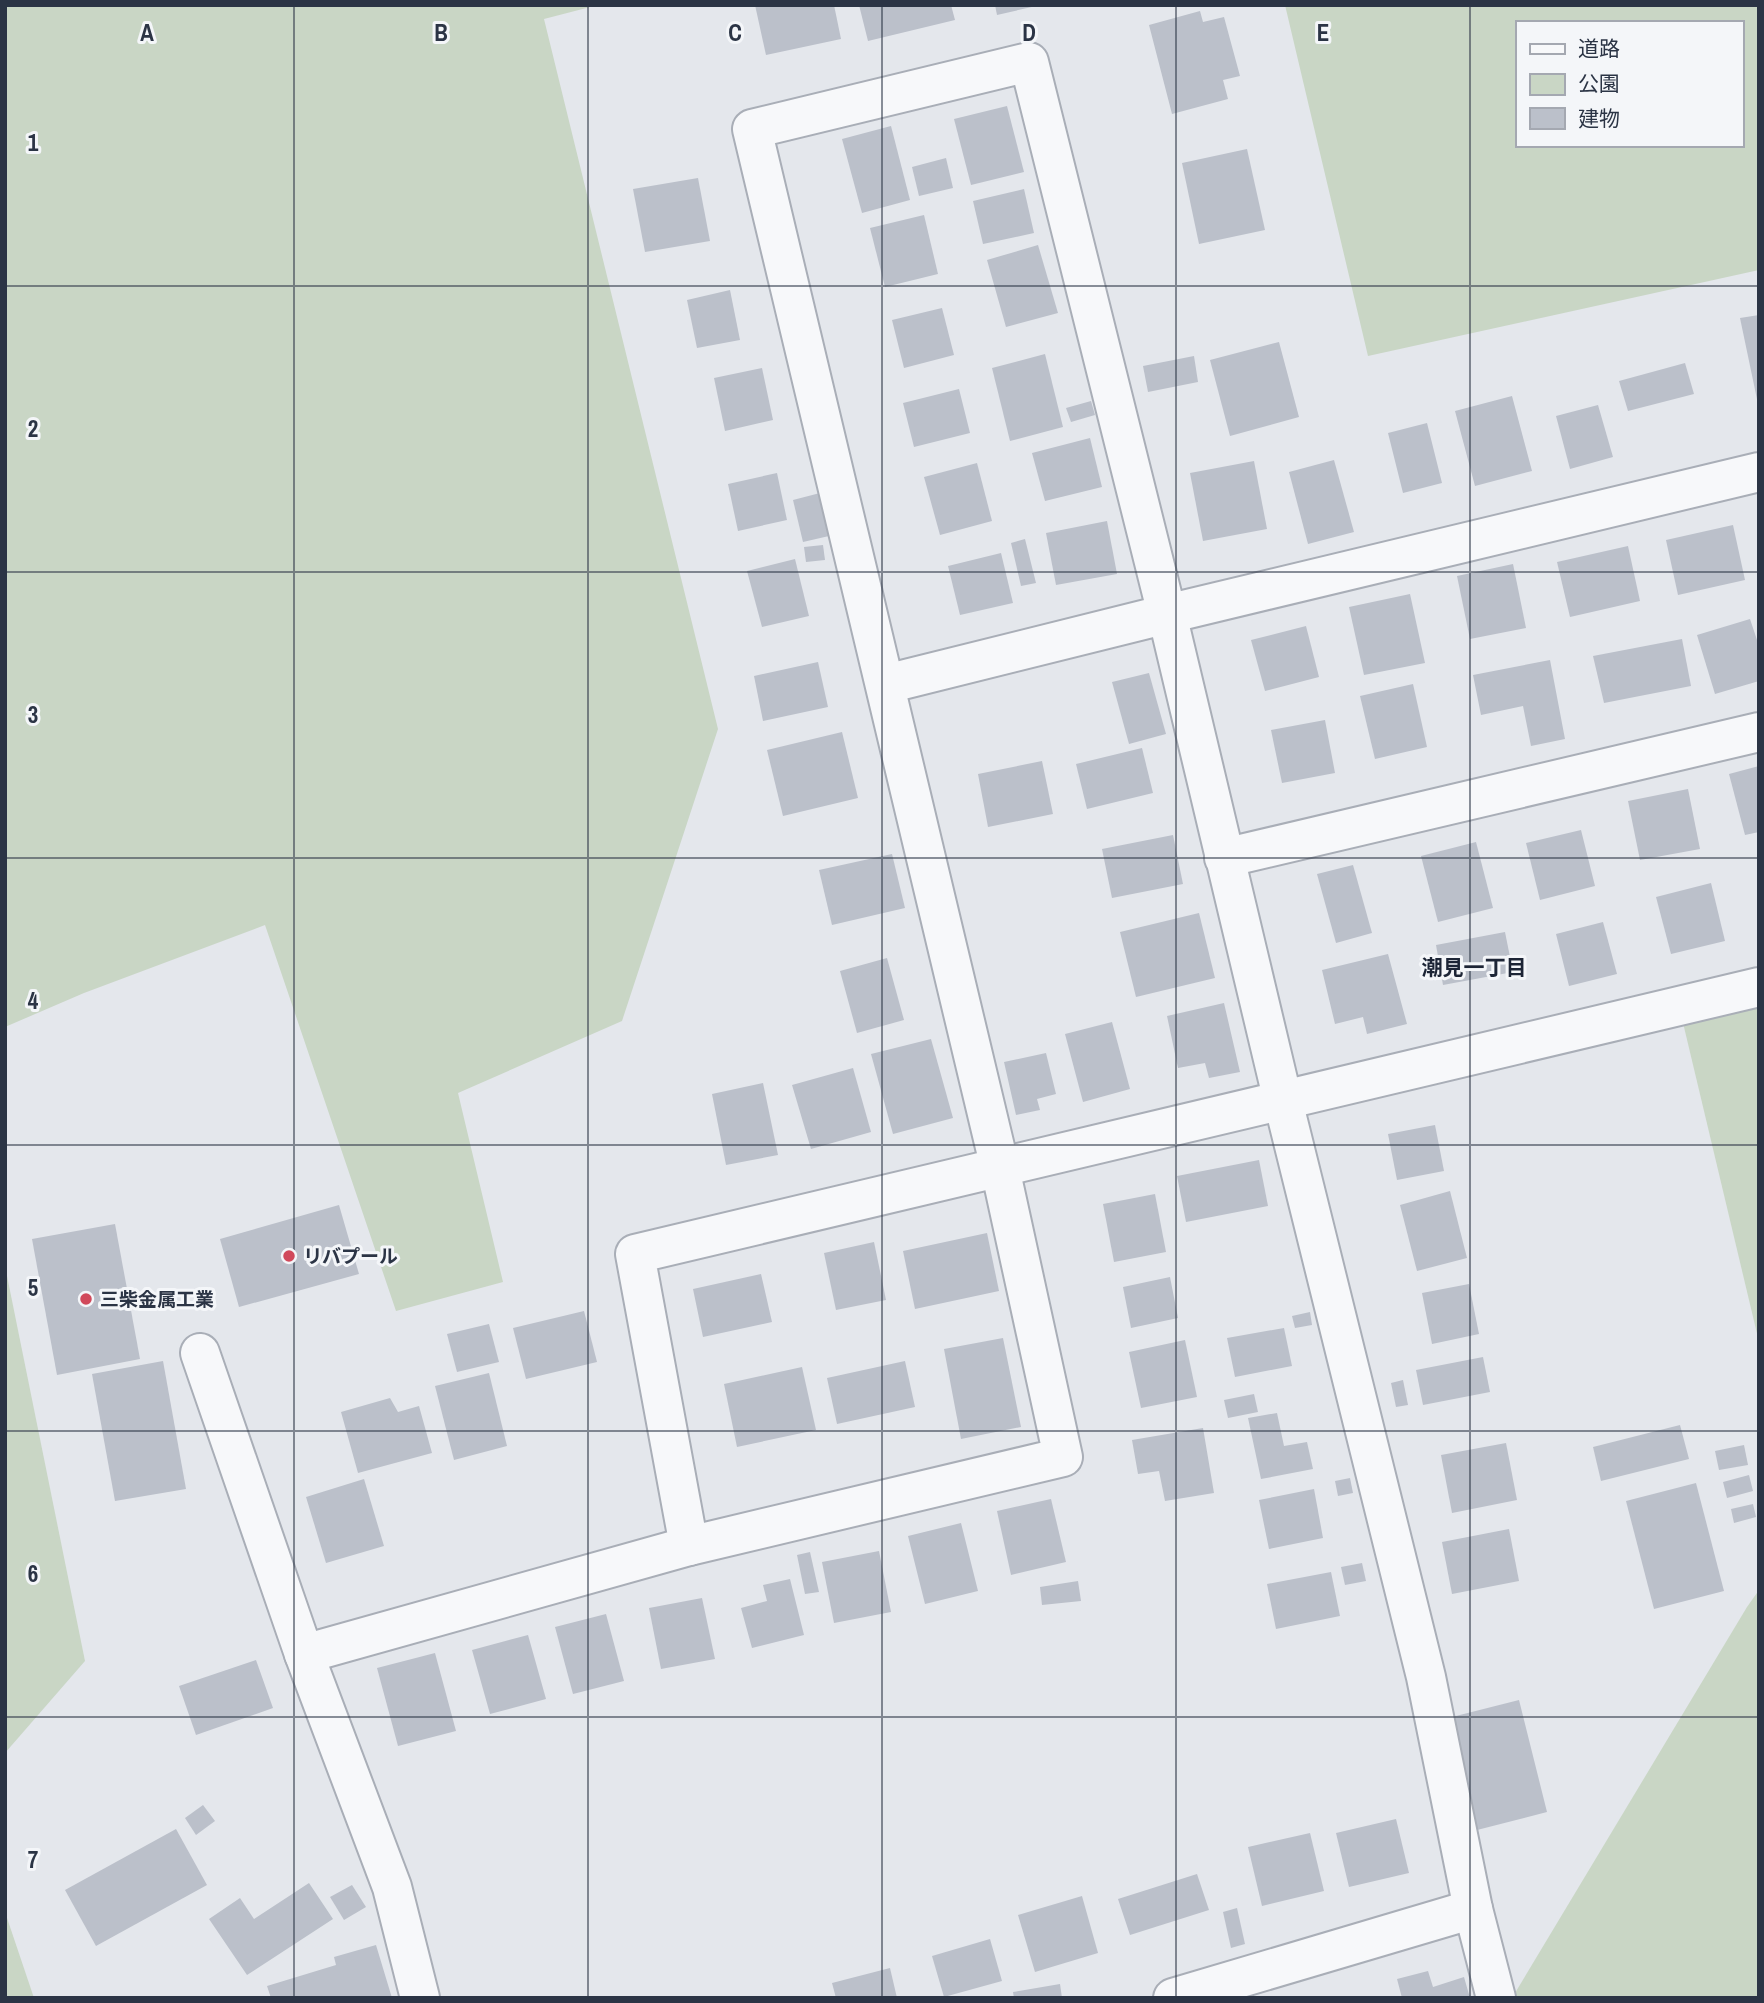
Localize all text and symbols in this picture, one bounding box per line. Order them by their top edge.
text: A [140,17,154,48]
text: B [434,17,448,48]
text: C [728,17,742,48]
text: D [1022,17,1036,48]
text: E [1317,17,1329,48]
legend [1516,21,1743,147]
text: 道路 [1578,34,1620,63]
text: 公園 [1578,69,1620,98]
text: 建物 [1578,104,1620,133]
text: 1 [28,127,39,158]
text: 2 [28,413,38,444]
text: 3 [28,699,38,730]
district label: 潮見一丁目 [1422,953,1527,982]
text: 4 [28,985,39,1016]
place label: リバプール [303,1243,398,1269]
marker: リバプール [281,1248,297,1264]
text: 5 [28,1272,38,1303]
place label: 三柴金属工業 [100,1286,214,1312]
marker: 三柴金属工業 [78,1291,94,1307]
text: 6 [28,1558,38,1589]
text: 7 [28,1844,38,1875]

